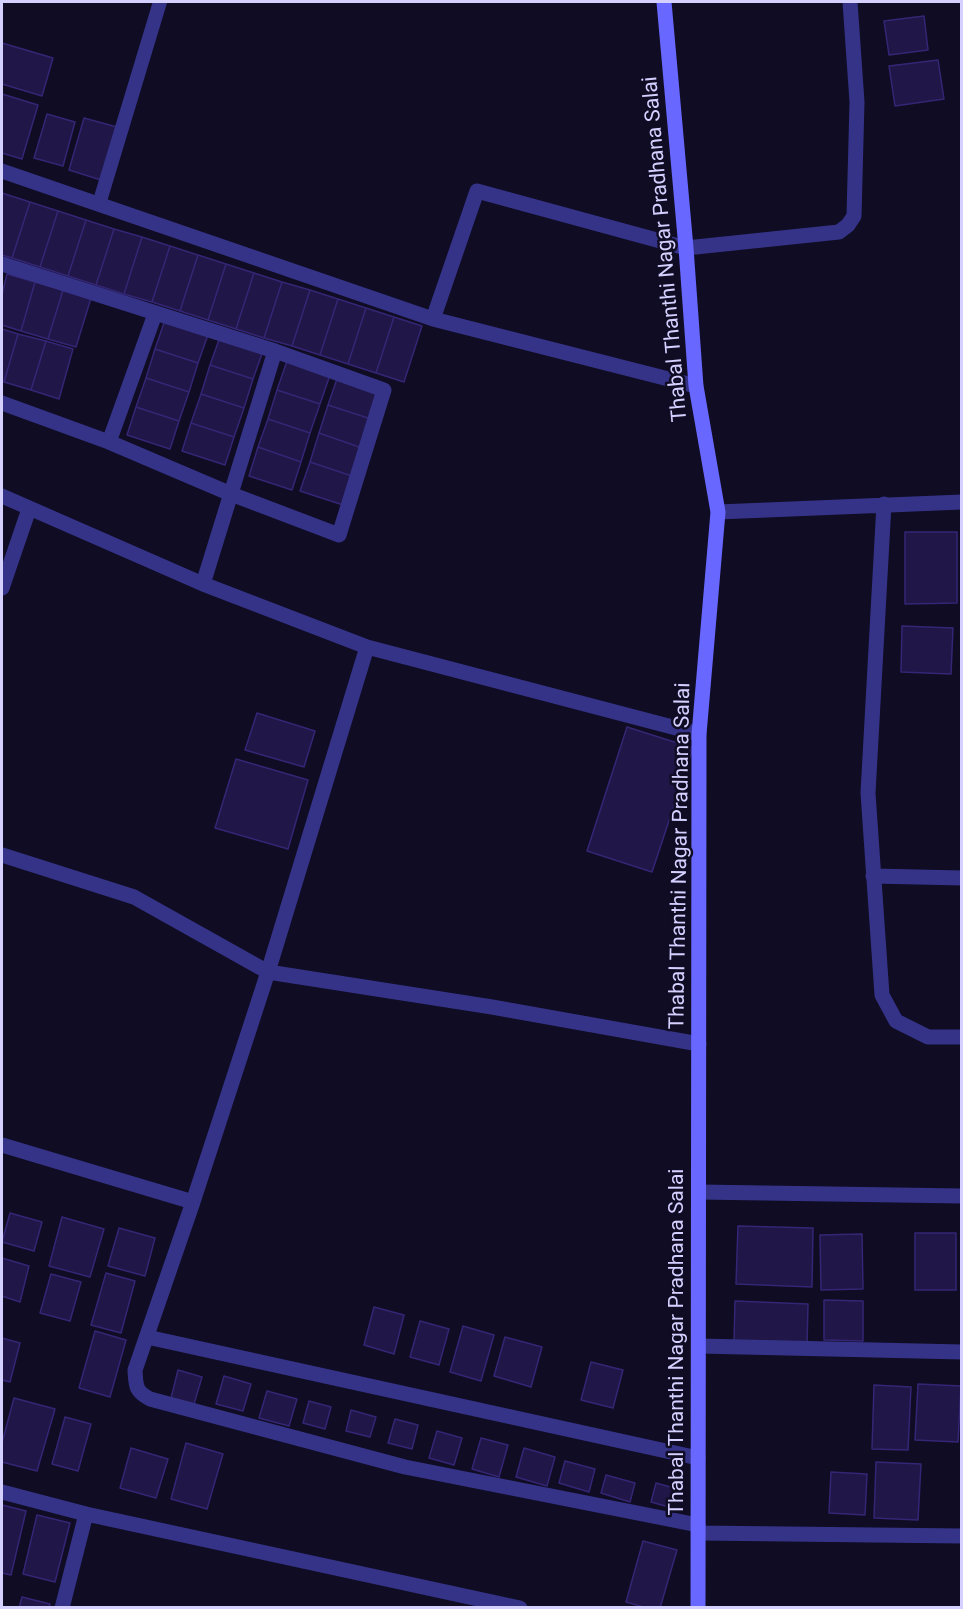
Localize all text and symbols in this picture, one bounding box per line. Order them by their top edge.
street label: Thabal Thanthi Nagar Pradhana Salai [638,75,694,423]
street label: Thabal Thanthi Nagar Pradhana Salai [665,682,697,1030]
street label: Thabal Thanthi Nagar Pradhana Salai [665,1169,691,1515]

